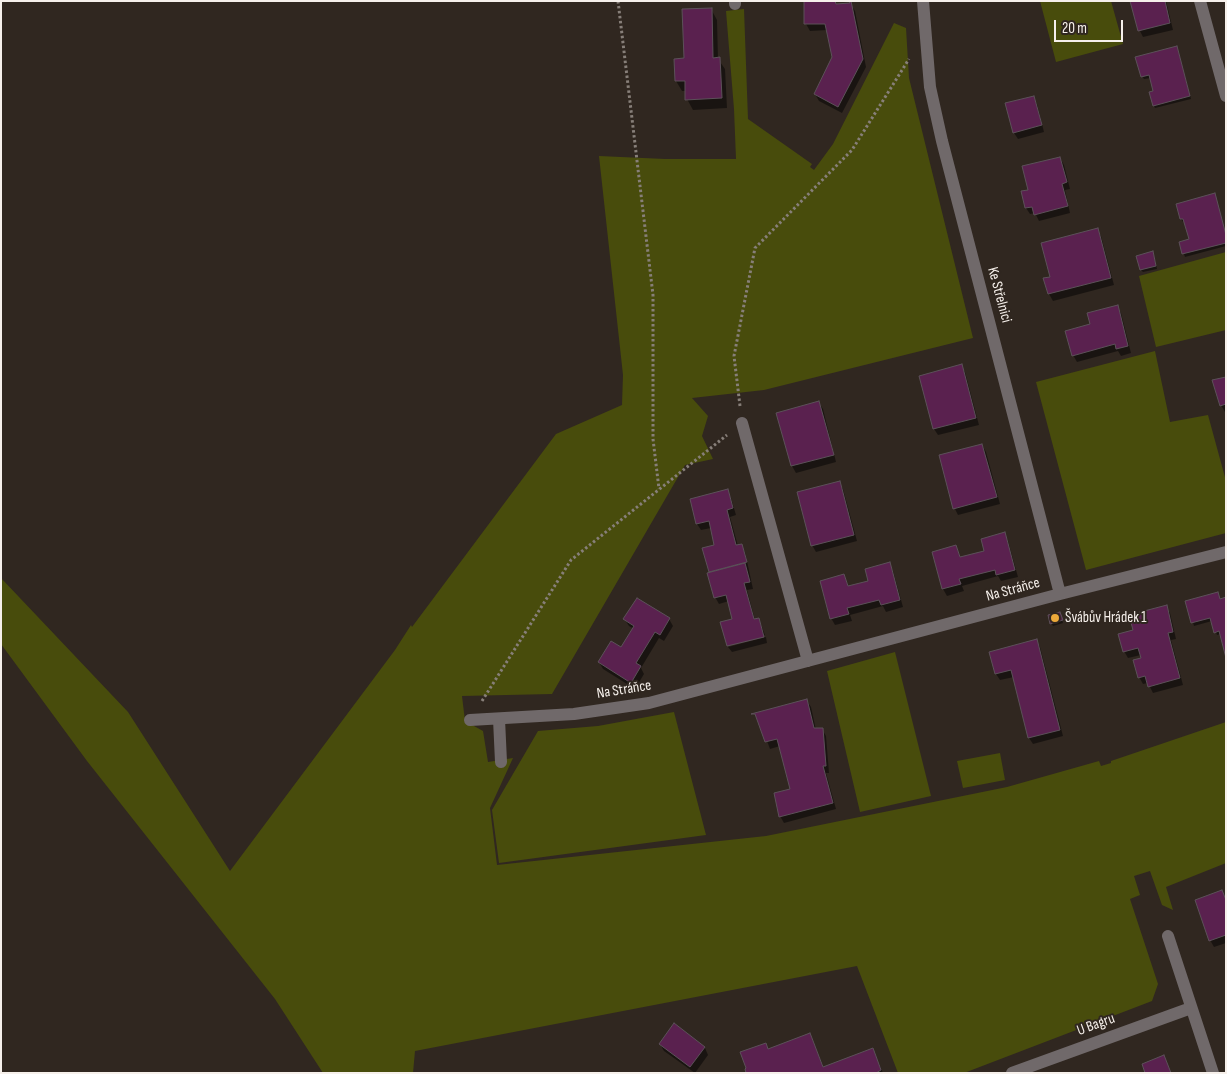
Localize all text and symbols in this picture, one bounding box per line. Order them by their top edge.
scale bar [1057,10,1126,42]
text: 20 m [1062,19,1087,38]
street label: Ke Střelnici [983,265,1015,325]
street label: Na Stráňce [984,574,1042,606]
place label: Švábův Hrádek 1 [1065,609,1147,627]
marker: Švábův Hrádek 1 [1049,612,1061,624]
street label: Na Stráňce [595,677,653,703]
street label: U Bagru [1075,1010,1117,1040]

